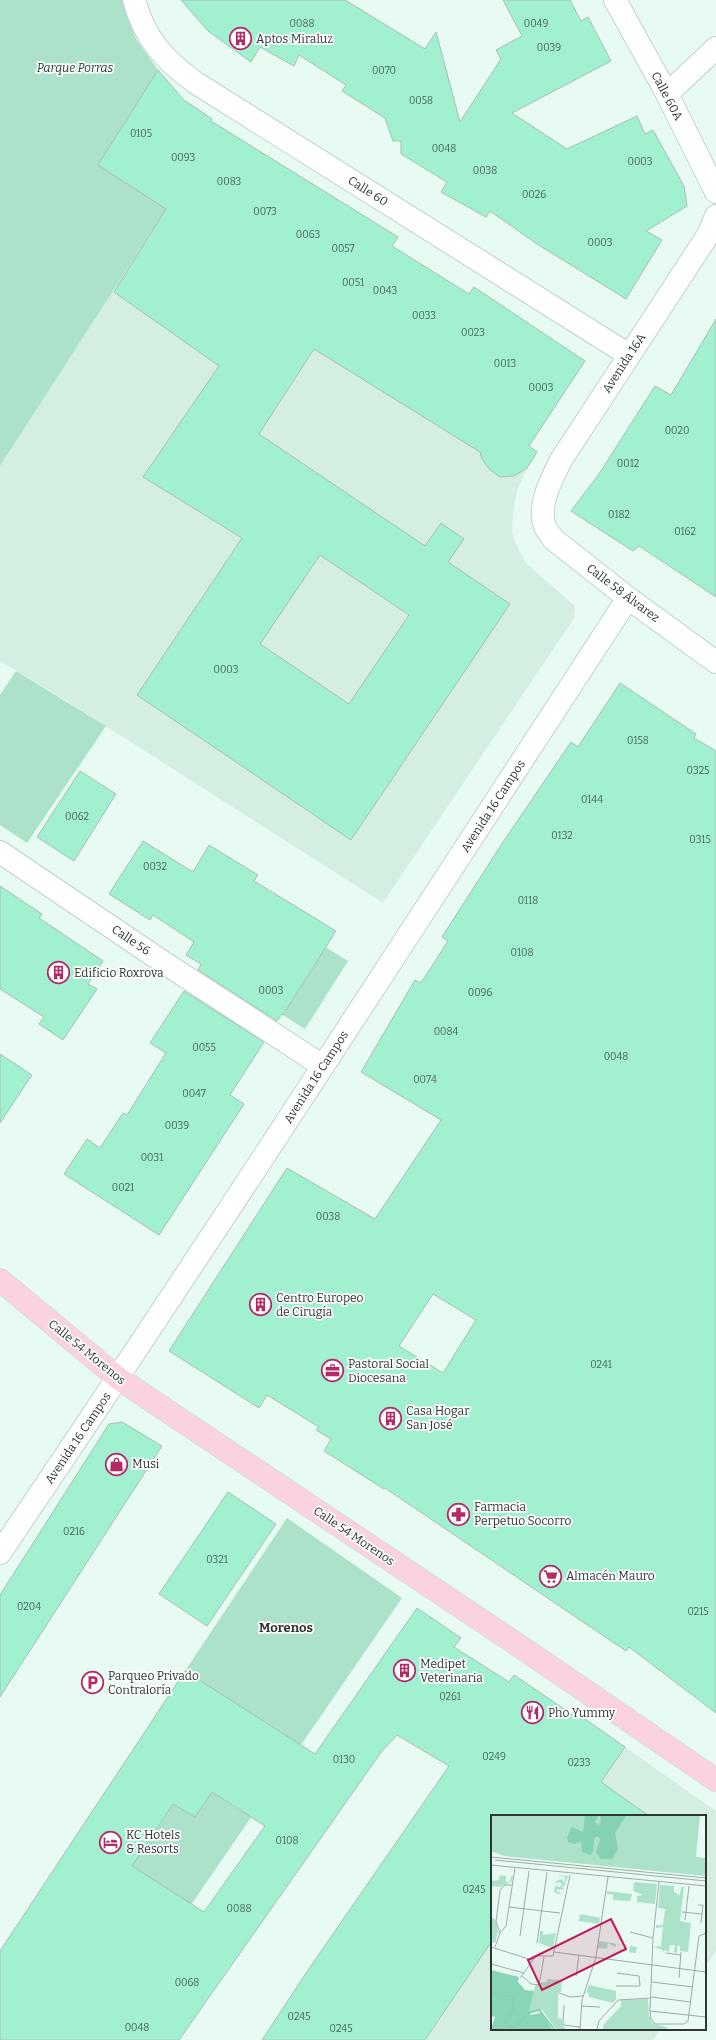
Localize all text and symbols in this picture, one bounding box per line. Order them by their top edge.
house number: 0088 [290,18,314,30]
house number: 0049 [524,18,548,30]
building icon: Aptos Miraluz [228,26,254,52]
place label: Aptos Miraluz [256,32,333,46]
house number: 0039 [537,42,561,54]
park label: Parque Porras [37,61,114,75]
house number: 0070 [372,65,396,77]
street label: Calle 60A [648,69,686,123]
house number: 0058 [409,95,433,107]
house number: 0105 [130,128,152,140]
house number: 0048 [432,143,456,155]
house number: 0093 [171,152,195,164]
house number: 0003 [628,156,653,168]
house number: 0038 [473,165,497,177]
street label: Calle 60 [345,173,391,209]
house number: 0083 [217,176,241,188]
house number: 0026 [522,189,546,201]
house number: 0073 [253,206,277,218]
house number: 0063 [296,229,320,241]
house number: 0003 [588,237,613,249]
house number: 0057 [332,243,354,255]
house number: 0051 [342,277,364,289]
house number: 0043 [373,285,397,297]
house number: 0033 [412,310,436,322]
house number: 0023 [461,327,485,339]
street label: Avenida 16A [600,330,649,395]
house number: 0013 [494,358,517,370]
house number: 0003 [529,382,554,394]
house number: 0020 [665,425,689,437]
house number: 0012 [617,458,639,470]
house number: 0182 [608,509,630,521]
house number: 0162 [674,526,696,538]
street label: Calle 58 Álvarez [584,560,663,625]
house number: 0003 [214,664,239,676]
house number: 0158 [627,735,649,747]
street label: Avenida 16 Campos [458,757,528,855]
house number: 0325 [687,765,709,777]
house number: 0144 [581,794,603,806]
house number: 0062 [65,811,89,823]
house number: 0132 [551,830,573,842]
house number: 0315 [689,834,711,846]
house number: 0032 [143,861,167,873]
house number: 0118 [518,895,538,907]
street label: Calle 56 [109,922,153,958]
house number: 0108 [511,947,533,959]
building icon: Edificio Roxrova [45,960,71,986]
place label: Edificio Roxrova [74,966,164,980]
house number: 0003 [259,985,284,997]
house number: 0096 [468,987,492,999]
house number: 0084 [434,1026,458,1038]
street label: Avenida 16 Campos [281,1028,351,1126]
house number: 0055 [192,1042,216,1054]
house number: 0048 [604,1051,628,1063]
house number: 0074 [413,1074,437,1086]
house number: 0047 [182,1088,206,1100]
house number: 0039 [165,1120,189,1132]
house number: 0031 [141,1152,163,1164]
house number: 0021 [112,1182,134,1194]
house number: 0038 [316,1211,340,1223]
place label: Centro Europeo de Cirugía [276,1291,364,1319]
building icon: Centro Europeo de Cirugía [248,1292,274,1318]
street label: Calle 54 Morenos [46,1317,129,1387]
place label: Pastoral Social Diocesana [348,1357,429,1385]
office icon: Pastoral Social Diocesana [320,1358,346,1384]
house number: 0241 [590,1359,612,1371]
street label: Avenida 16 Campos [42,1389,114,1486]
place label: Casa Hogar San José [406,1404,470,1432]
building icon: Casa Hogar San José [378,1405,404,1431]
shop icon: Musi [104,1451,130,1477]
place label: Musi [132,1457,160,1471]
place label: Farmacia Perpetuo Socorro [474,1500,571,1528]
pharmacy icon: Farmacia Perpetuo Socorro [446,1501,472,1527]
street label: Calle 54 Morenos [311,1504,397,1568]
house number: 0216 [63,1526,85,1538]
house number: 0321 [206,1554,228,1566]
supermarket icon: Almacén Mauro [537,1563,563,1589]
place label: Almacén Mauro [566,1569,655,1583]
house number: 0204 [17,1601,41,1613]
house number: 0215 [687,1606,709,1618]
district label: Morenos [259,1620,313,1635]
place label: Medipet Veterinaria [420,1657,483,1685]
building icon: Medipet Veterinaria [392,1658,418,1684]
place label: Parqueo Privado Contraloría [108,1669,199,1697]
parking icon: Parqueo Privado Contraloría [80,1670,106,1696]
house number: 0261 [439,1691,461,1703]
restaurant icon: Pho Yummy [520,1700,546,1726]
place label: Pho Yummy [548,1706,616,1720]
house number: 0249 [482,1751,506,1763]
house number: 0130 [333,1754,355,1766]
house number: 0233 [567,1757,591,1769]
inset map [491,1815,706,2030]
place label: KC Hotels & Resorts [126,1828,180,1856]
hotel icon: KC Hotels & Resorts [97,1829,123,1855]
house number: 0108 [276,1835,298,1847]
house number: 0245 [462,1884,486,1896]
house number: 0088 [227,1903,251,1915]
house number: 0068 [175,1977,199,1989]
house number: 0245 [287,2011,311,2023]
house number: 0048 [125,2022,149,2034]
house number: 0245 [329,2023,353,2035]

